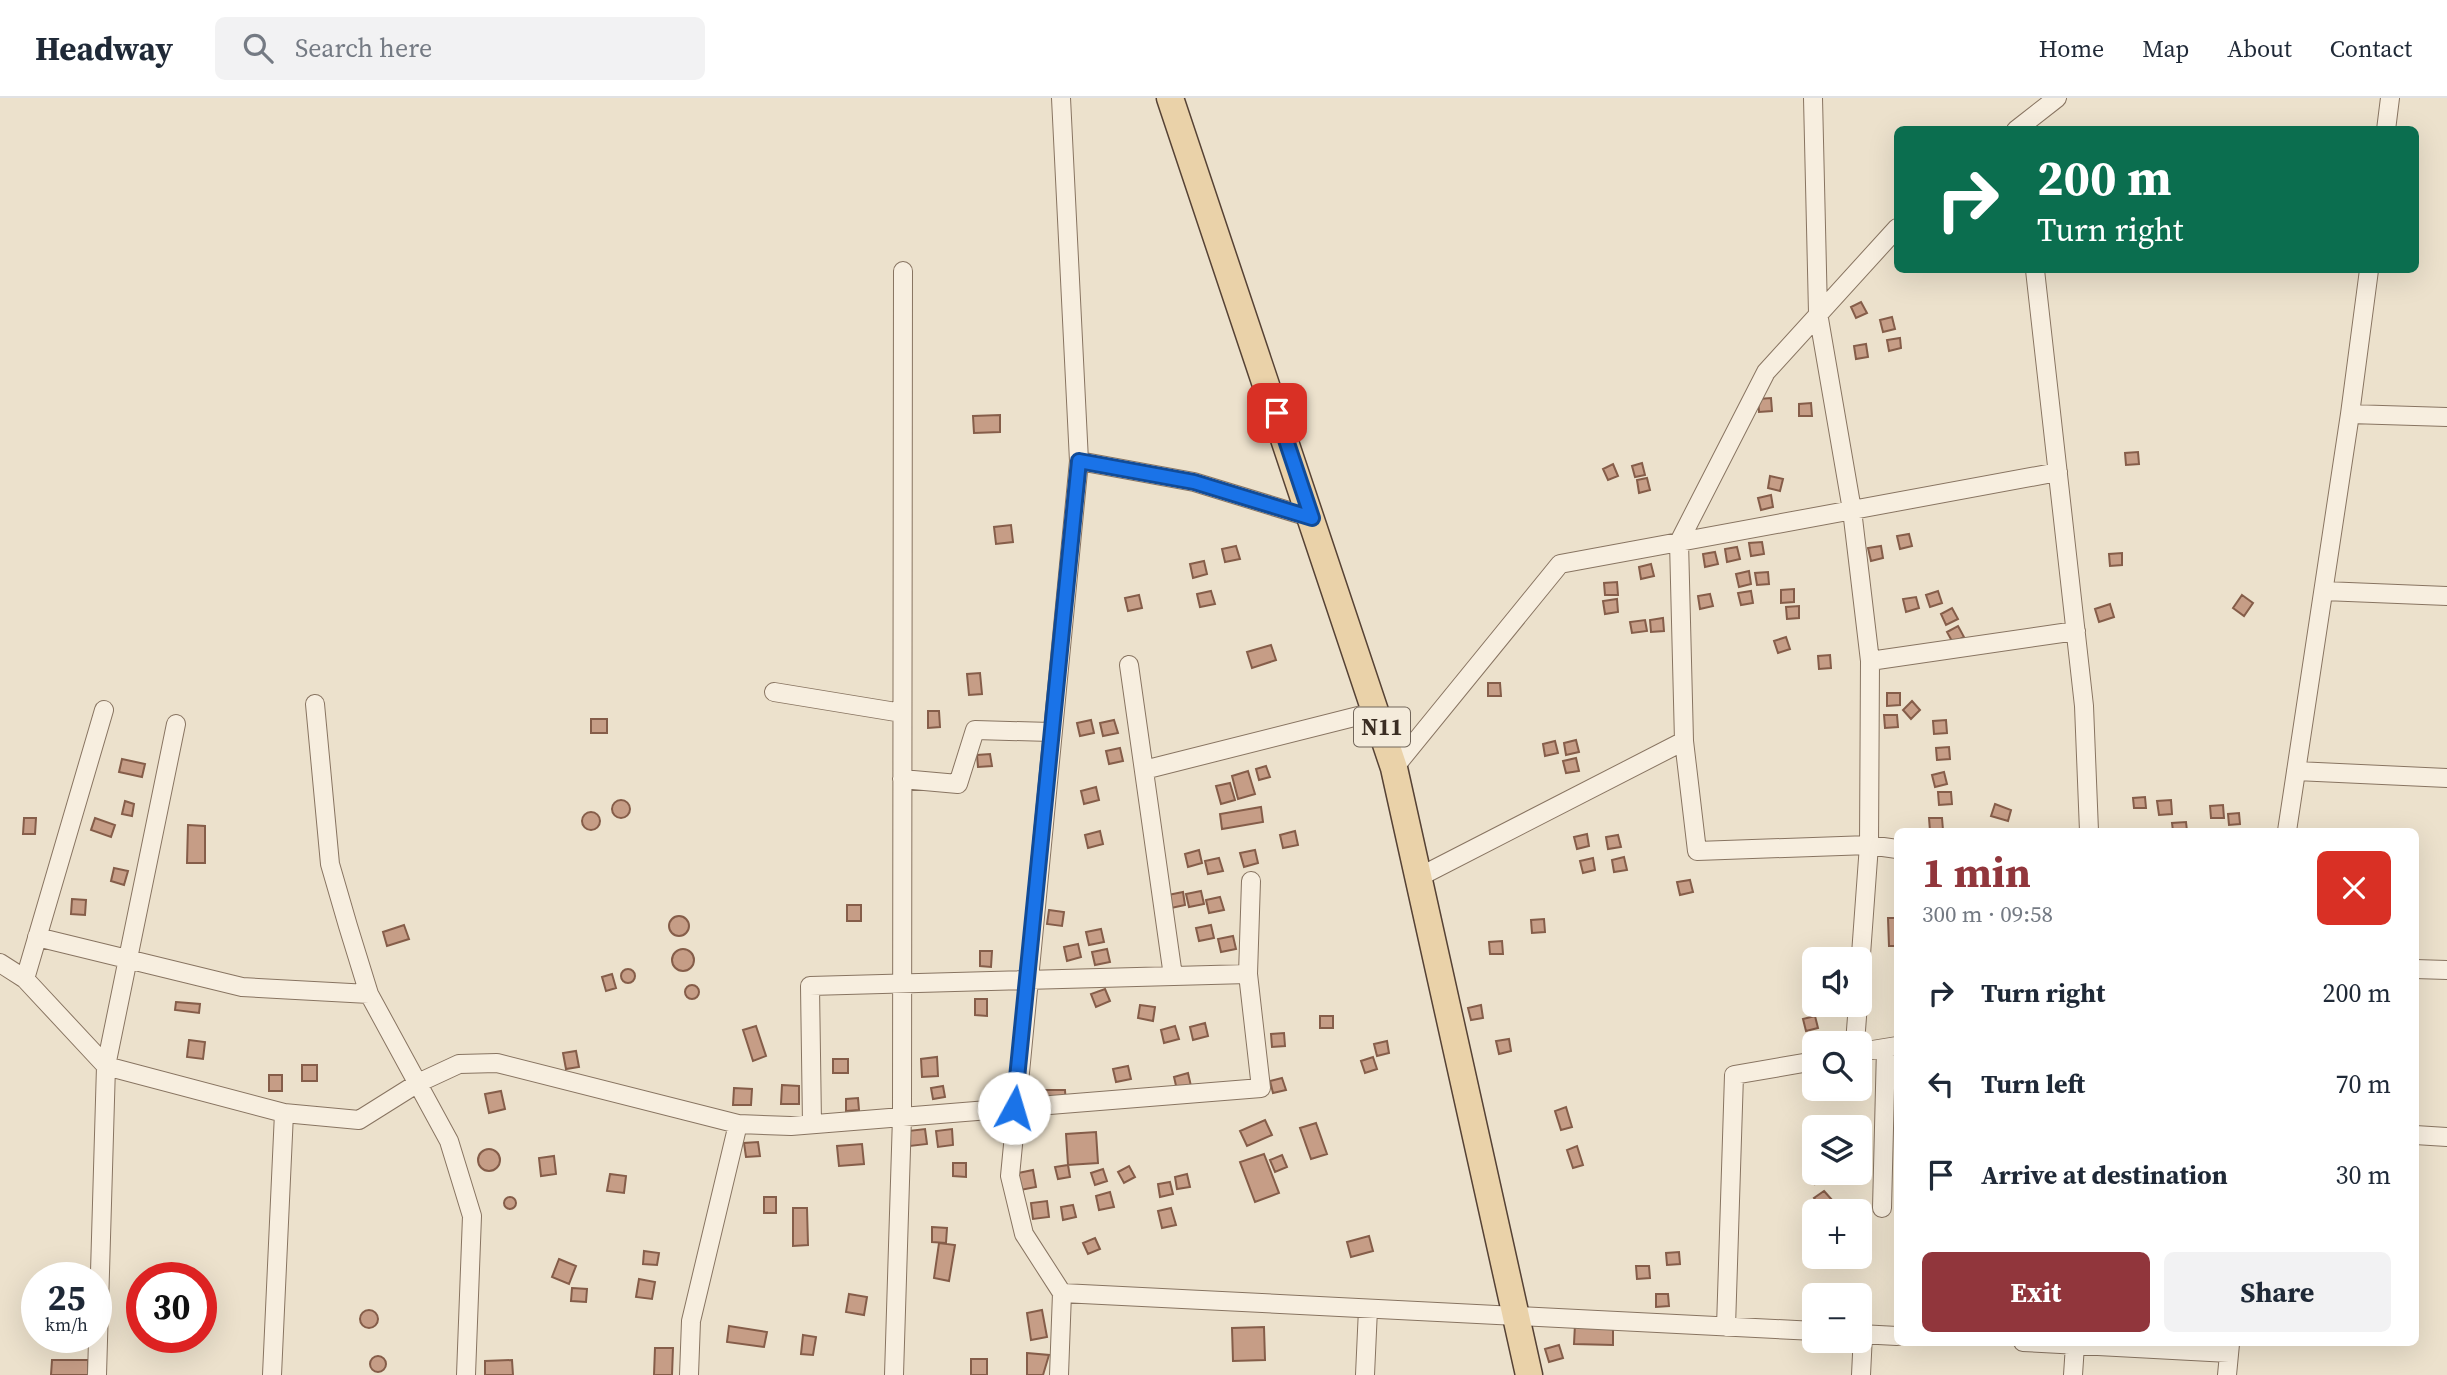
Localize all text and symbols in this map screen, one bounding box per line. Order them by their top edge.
search box [215,17,705,80]
text: Headway [35,26,173,71]
icon: search [239,29,277,67]
text: Search here [295,30,432,66]
text: Home [2039,32,2104,65]
text: Map [2142,32,2189,65]
text: About [2227,32,2292,65]
text: Contact [2330,32,2412,65]
text: 200 m [2037,144,2172,211]
icon: right [1922,154,2013,245]
text: Turn right [2037,208,2183,252]
pin [1247,383,1307,443]
icon: arrive [1258,394,1296,432]
road number: N11 [1354,708,1410,747]
text: 1 min [1922,843,2031,901]
button: close [2317,851,2391,925]
text: 300 m · 09:58 [1922,898,2053,930]
map controls [1802,947,1872,1353]
button: sound [1802,947,1872,1017]
icon: right [1922,974,1960,1012]
text: Turn right [1981,975,2105,1011]
text: 200 m [2323,975,2391,1011]
button: search [1802,1031,1872,1101]
icon: left [1922,1065,1960,1103]
text: Turn left [1981,1066,2085,1102]
text: 70 m [2336,1066,2391,1102]
position arrow [977,1071,1051,1145]
button: layers [1802,1115,1872,1185]
icon: arrive [1922,1156,1960,1194]
text: Arrive at destination [1981,1157,2228,1193]
text: 30 m [2336,1157,2391,1193]
button: + [1802,1199,1872,1269]
button: Exit [1922,1252,2150,1332]
button: Share [2164,1252,2391,1332]
speed limit sign: 30 [126,1262,217,1353]
text: 25 [48,1274,85,1322]
button: − [1802,1283,1872,1353]
text: km/h [45,1312,88,1337]

